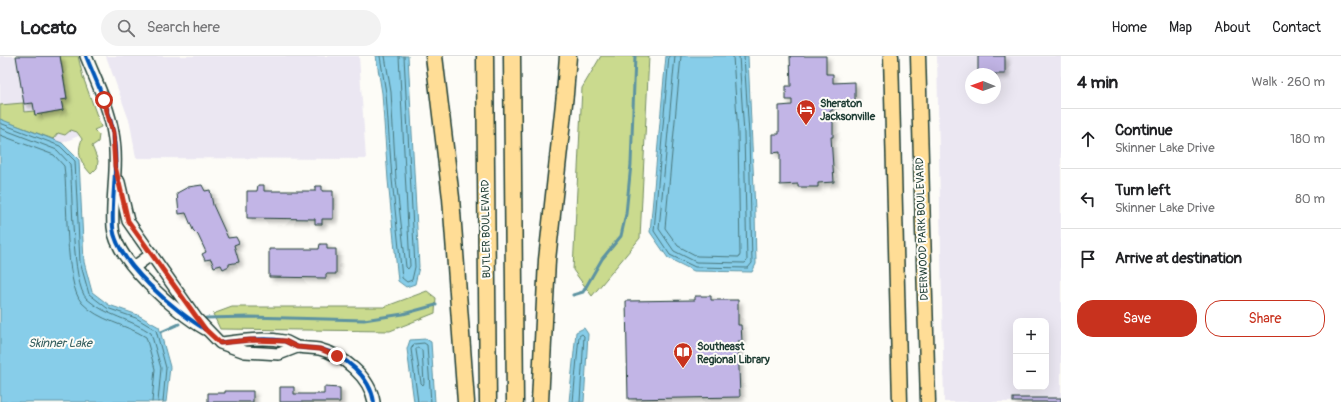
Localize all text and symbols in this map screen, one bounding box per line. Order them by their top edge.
search box [101,10,381,46]
text: Locato [20,16,77,40]
icon: search [115,17,137,39]
text: Search here [147,18,220,37]
text: Home [1112,19,1147,36]
text: Map [1169,19,1192,36]
text: About [1214,19,1250,36]
text: Contact [1272,19,1321,36]
north arrow [965,68,1001,104]
text: 4 min [1077,72,1118,93]
text: Walk · 260 m [1251,74,1325,90]
route start [95,91,113,109]
place label: Sheraton Jacksonville [820,97,876,123]
hotel icon: Sheraton Jacksonville [795,98,817,126]
text: Continue [1115,121,1173,140]
icon: ahead [1077,128,1099,150]
text: 180 m [1290,131,1325,147]
text: Skinner Lake Drive [1115,140,1215,156]
street label: DEERWOOD PARK BOULEVARD [913,157,931,301]
street label: BUTLER BOULEVARD [479,179,493,279]
text: Turn left [1115,181,1171,200]
icon: left [1077,188,1099,210]
text: 80 m [1295,191,1325,207]
text: Skinner Lake Drive [1115,200,1215,216]
icon: arrive [1077,248,1099,270]
text: Arrive at destination [1115,249,1242,268]
button: Save [1077,300,1197,337]
button: Share [1205,300,1325,337]
map controls [1013,318,1049,390]
button: + [1013,318,1049,354]
water label: Skinner Lake [28,336,93,351]
place label: Southeast Regional Library [697,340,770,366]
library icon: Southeast Regional Library [672,341,694,369]
route end [328,347,346,365]
button: − [1013,354,1049,390]

